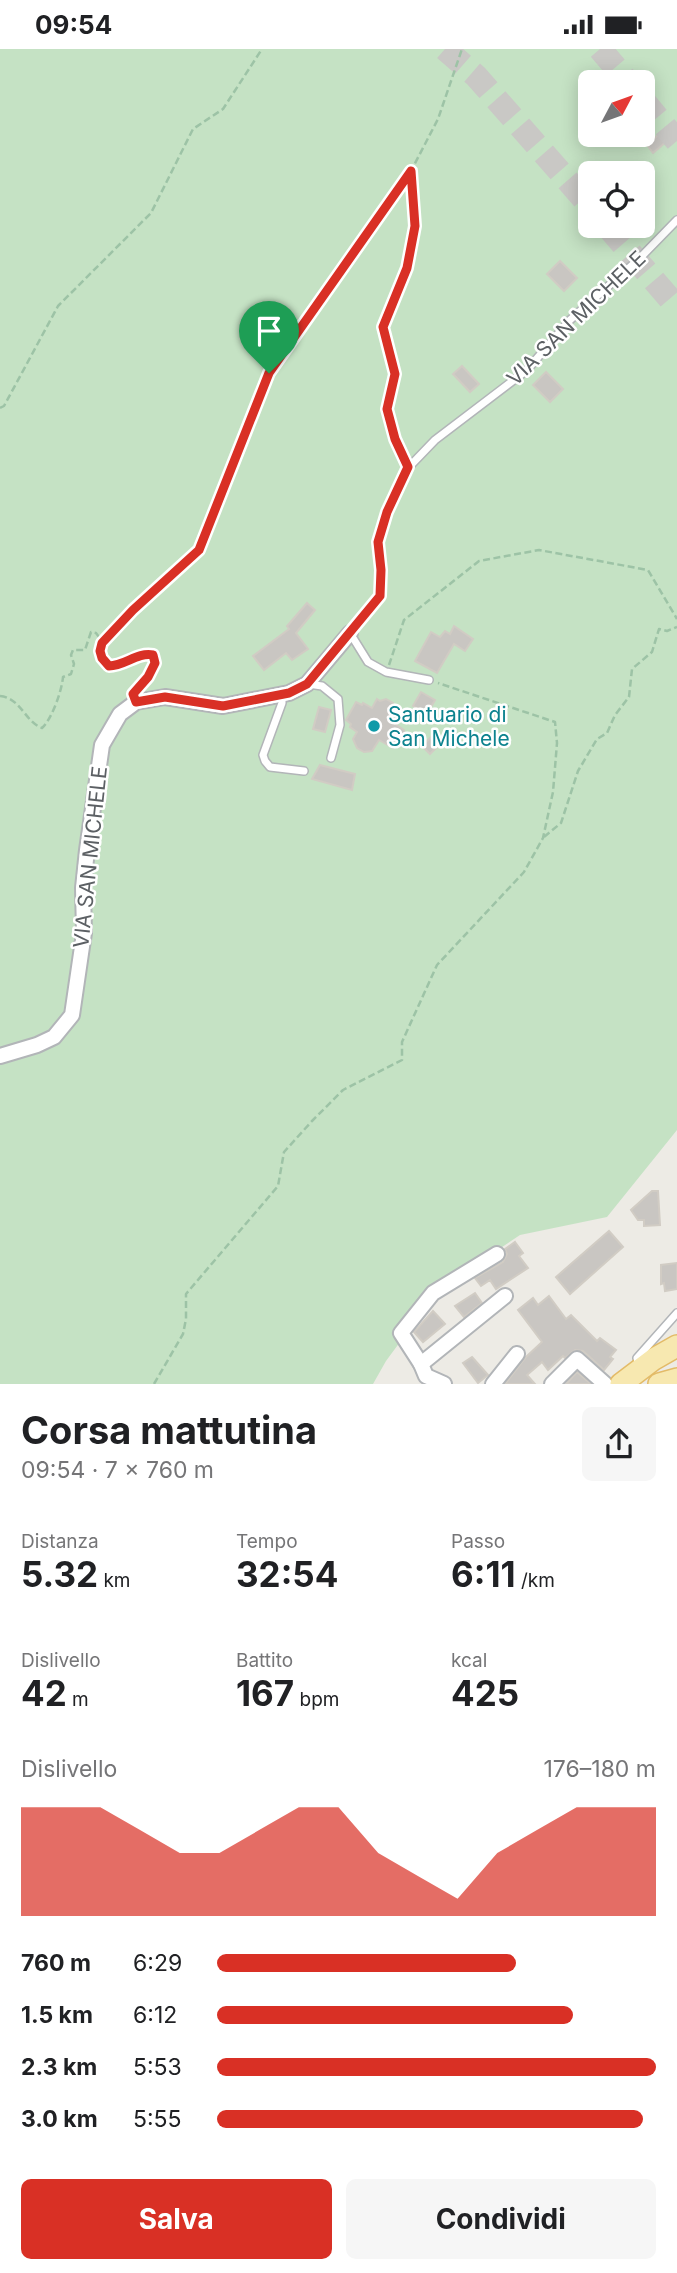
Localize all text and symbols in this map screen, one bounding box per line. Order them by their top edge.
text: 09:54 [35,9,112,40]
north arrow [578,70,654,147]
map controls [578,70,655,238]
button: locate [578,161,655,238]
street label: VIA SAN MICHELE [502,245,650,391]
pin [239,301,299,373]
icon: arrive [250,312,288,350]
place label: Santuario di San Michele [388,702,510,751]
marker: Santuario di San Michele [366,718,382,734]
street label: VIA SAN MICHELE [68,765,112,949]
text: Corsa mattutina [21,1407,317,1453]
button: share [582,1407,656,1481]
text: 09:54 · 7 × 760 m [21,1456,214,1484]
text: Distanza [21,1530,99,1553]
text: Tempo [236,1530,298,1553]
text: Passo [451,1530,505,1553]
text: 5.32 [21,1553,98,1595]
text: 32:54 [236,1553,338,1595]
text: 6:11 [451,1553,516,1595]
text: km [98,1569,131,1592]
text: /km [516,1569,555,1592]
text: Dislivello [21,1649,101,1672]
text: Battito [236,1649,293,1672]
text: kcal [451,1649,487,1672]
text: 42 [21,1672,67,1714]
text: 167 [236,1672,294,1714]
text: 425 [451,1672,519,1714]
text: m [67,1688,89,1711]
text: bpm [294,1688,339,1711]
text: Dislivello [21,1755,117,1783]
text: 176–180 m [544,1755,656,1783]
text: 760 m [21,1949,91,1977]
text: 6:29 [133,1949,182,1977]
text: 1.5 km [21,2001,93,2029]
text: 6:12 [133,2001,177,2029]
text: 2.3 km [21,2053,97,2081]
text: 5:53 [133,2053,182,2081]
text: 3.0 km [21,2105,98,2133]
text: 5:55 [133,2105,182,2133]
button: Salva [21,2179,332,2259]
button: Condividi [346,2179,656,2259]

